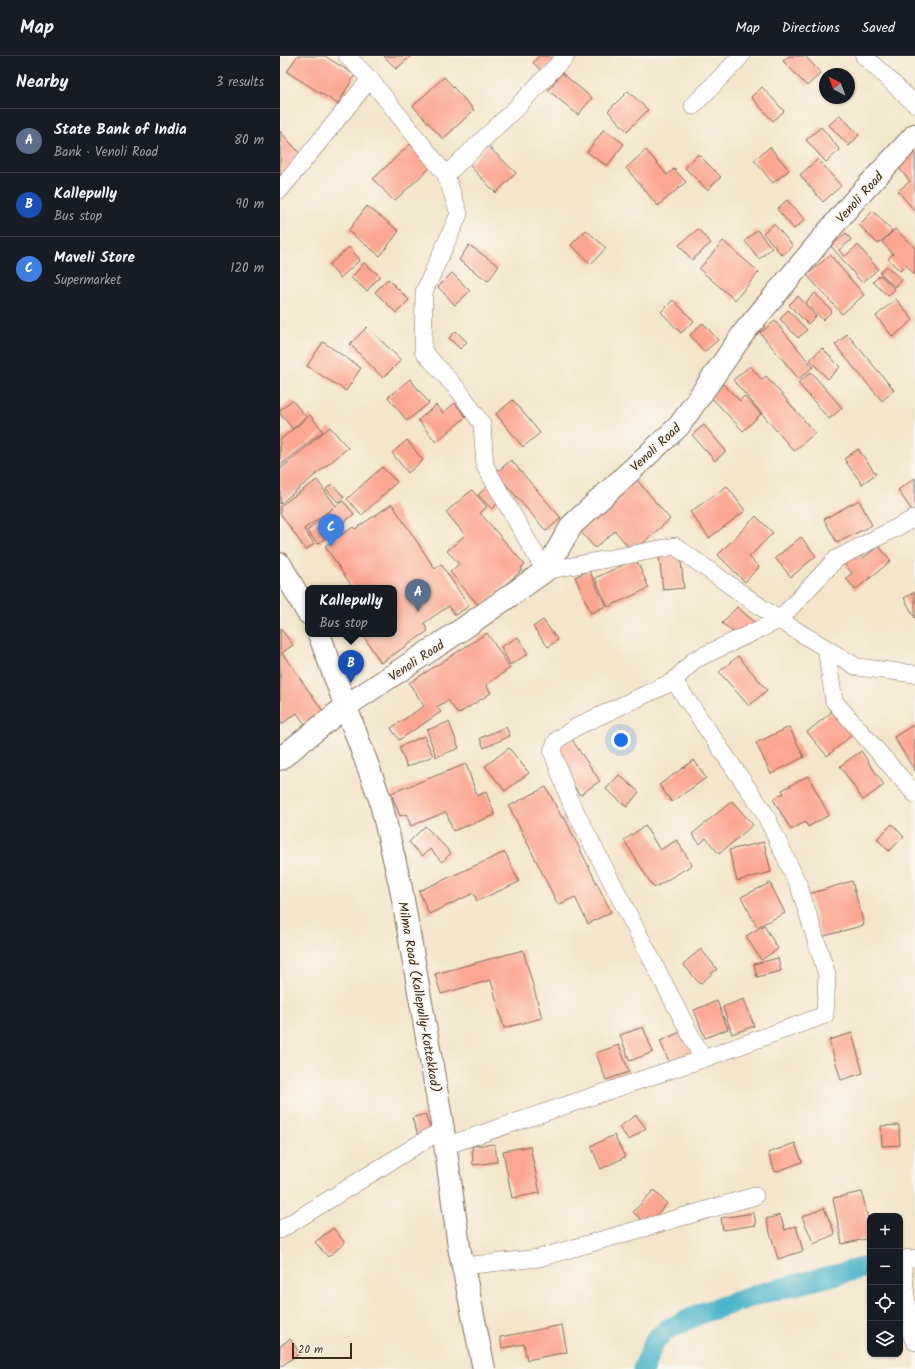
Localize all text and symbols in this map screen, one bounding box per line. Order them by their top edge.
text: Map [20,13,54,43]
text: Map [735,17,760,39]
text: Directions [782,17,840,39]
text: Saved [862,17,895,39]
north arrow [819,68,855,104]
text: Nearby [16,69,68,96]
text: 3 results [216,72,264,93]
text: State Bank of India [54,118,187,142]
text: A [25,130,33,151]
text: 80 m [234,130,264,151]
text: Bank · Venoli Road [54,142,158,163]
street label: Venoli Road [831,167,889,228]
text: Kallepully [54,182,117,206]
text: B [25,194,33,215]
text: 90 m [236,194,264,215]
text: Bus stop [54,206,102,227]
text: Maveli Store [54,246,135,270]
text: C [25,258,33,279]
text: 120 m [230,258,264,279]
text: Supermarket [54,270,121,291]
street label: Venoli Road [626,419,687,477]
pin: C [318,514,344,547]
pin: A [405,579,431,612]
popup [305,585,397,637]
text: Kallepully [319,589,383,613]
text: Bus stop [319,613,367,634]
street label: Venoli Road [385,635,449,687]
pin: B [338,650,364,683]
your location [611,730,631,750]
street label: Milma Road (Kallepully-Kottekkad) [391,900,446,1094]
map controls [867,1213,903,1357]
button: + [867,1213,903,1249]
button: − [867,1249,903,1285]
button: locate [867,1285,903,1321]
button: layers [867,1321,903,1357]
scale bar [292,1341,352,1360]
text: 20 m [298,1341,323,1359]

